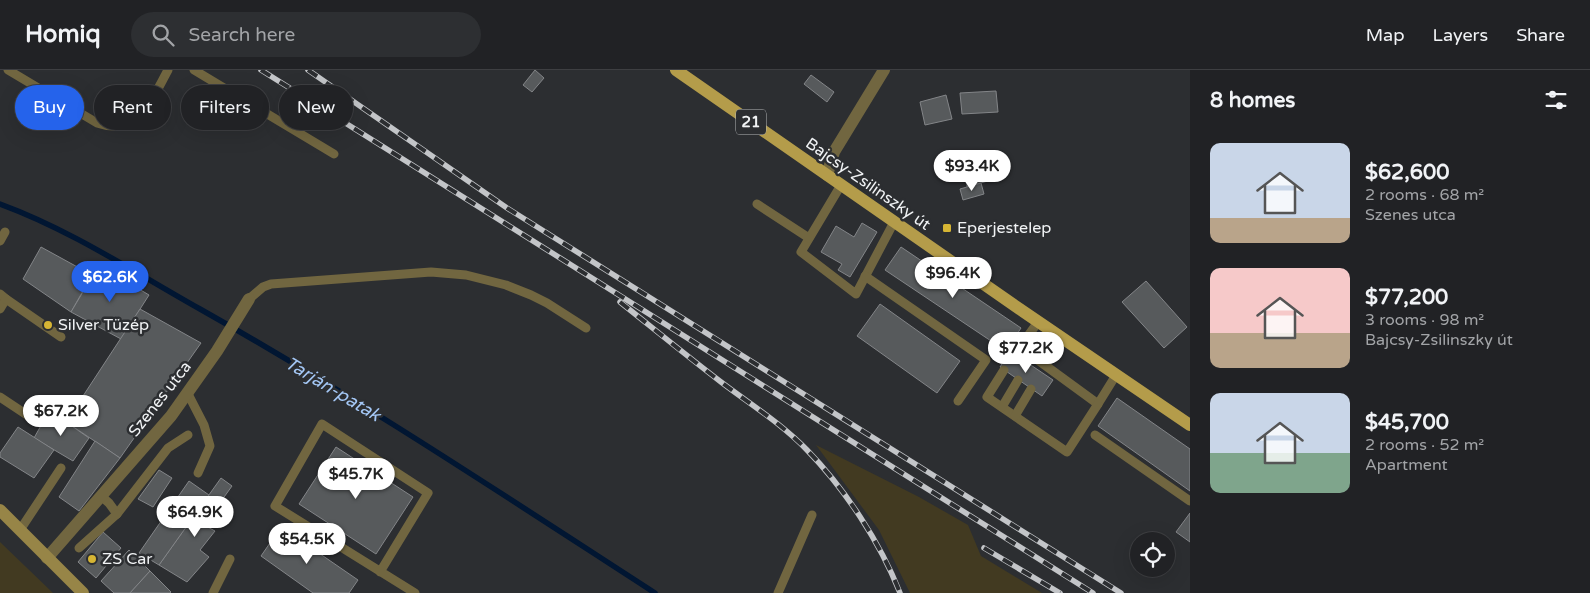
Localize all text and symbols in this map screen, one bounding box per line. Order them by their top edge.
search box [131,12,481,57]
text: Homiq [25,20,101,49]
icon: search [149,21,177,49]
text: Search here [189,24,295,46]
text: Map [1366,24,1405,46]
text: Layers [1433,24,1488,46]
text: Share [1516,24,1565,46]
chip: Buy [15,85,84,130]
chip: Rent [94,85,171,130]
chip: Filters [181,85,269,130]
chip: New [279,85,353,130]
icon: filters [1542,86,1570,114]
text: 8 homes [1210,88,1295,113]
road number: 21 [736,110,766,134]
street label: Bajcsy-Zsilinszky út [802,133,934,235]
pin: $93.4K [931,150,1013,192]
text: $93.4K [945,156,999,176]
text: $62,600 [1365,160,1449,185]
icon: home [1250,163,1310,223]
text: 2 rooms · 68 m² [1365,185,1484,205]
text: Szenes utca [1365,205,1456,225]
place label: Eperjestelep [957,218,1051,238]
marker: Eperjestelep [941,222,953,234]
pin: $96.4K [912,256,994,299]
pin: $62.6K [69,260,151,303]
text: $96.4K [926,263,980,283]
text: $62.6K [83,267,137,287]
text: $77,200 [1365,285,1448,310]
icon: home [1250,288,1310,348]
text: 3 rooms · 98 m² [1365,310,1484,330]
place label: Silver Tüzép [58,315,149,335]
marker: Silver Tüzép [42,319,54,331]
text: Bajcsy-Zsilinszky út [1365,330,1513,350]
pin: $77.2K [985,332,1067,374]
text: $77.2K [999,338,1053,358]
water label: Tarján-patak [281,352,386,427]
street label: Szenes utca [124,357,196,441]
pin: $67.2K [20,394,102,437]
text: $67.2K [34,401,88,421]
text: $45,700 [1365,410,1449,435]
icon: home [1250,413,1310,473]
text: 2 rooms · 52 m² [1365,435,1484,455]
text: Apartment [1365,455,1448,475]
pin: $45.7K [315,458,397,500]
text: $45.7K [329,464,383,484]
pin: $64.9K [154,496,236,538]
text: $64.9K [168,502,222,522]
pin: $54.5K [266,522,348,565]
text: $54.5K [280,529,334,549]
map controls [1130,532,1175,577]
button: locate [1130,532,1175,577]
place label: ZS Car [102,549,153,569]
marker: ZS Car [86,553,98,565]

